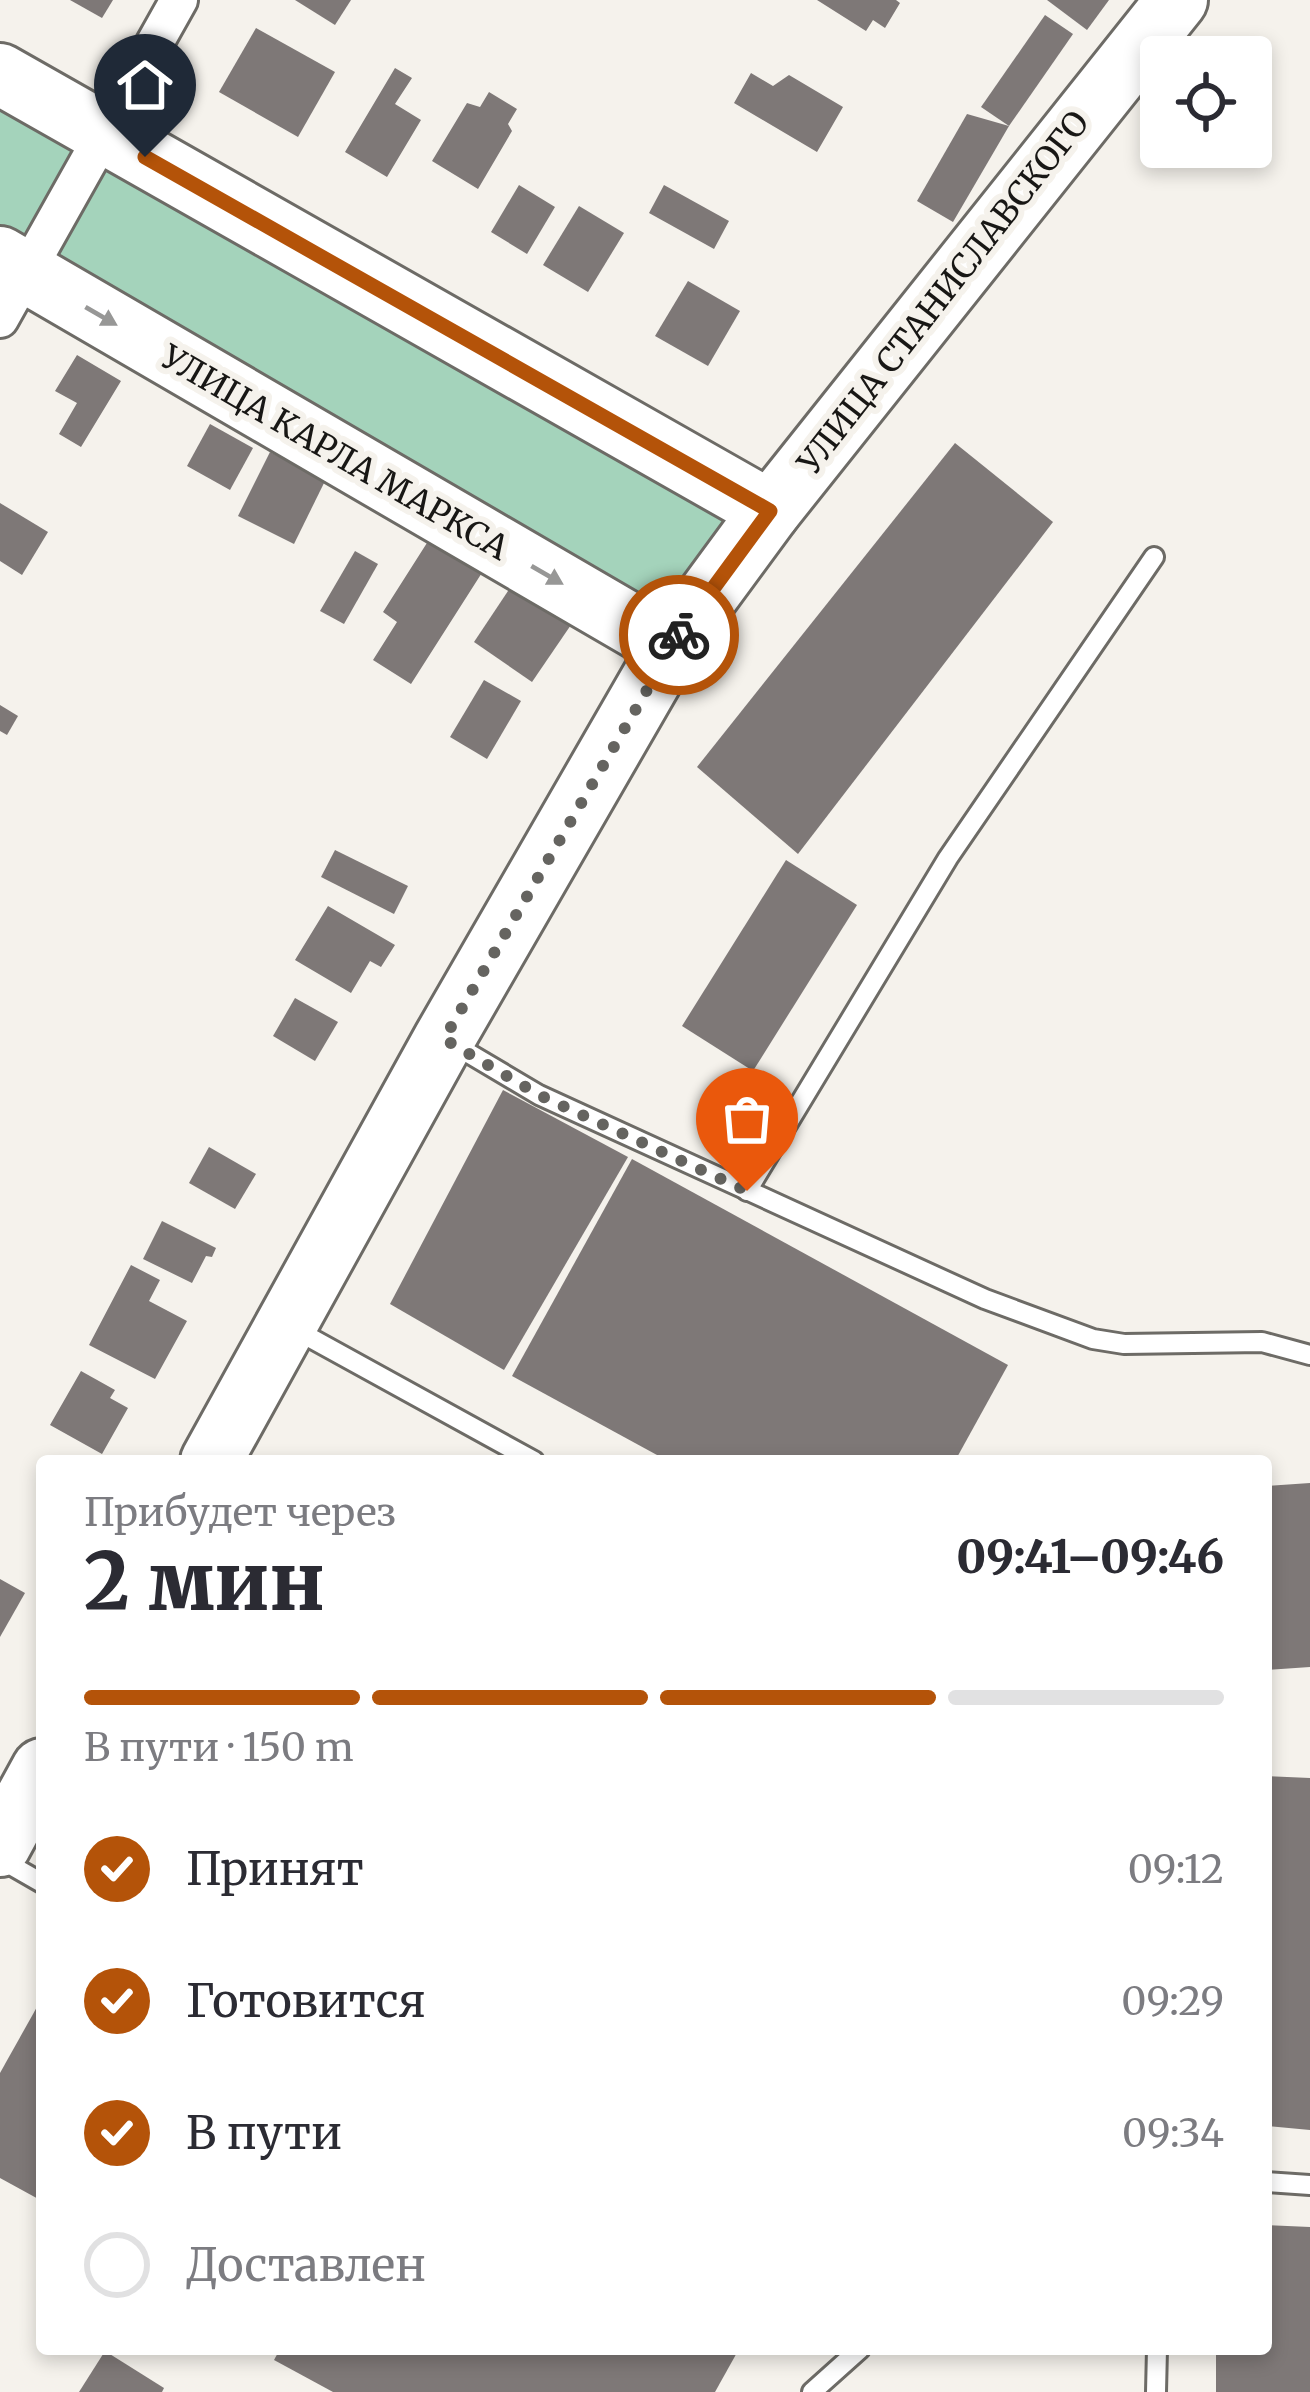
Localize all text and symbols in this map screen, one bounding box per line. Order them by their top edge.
pin [94,34,196,157]
map controls [1140,36,1272,168]
button: locate [1140,36,1272,168]
icon: home [112,52,178,118]
street label: УЛИЦА СТАНИСЛАВСКОГО [788,103,1098,483]
one-way arrow [84,305,118,326]
street label: УЛИЦА КАРЛА МАРКСА [153,336,516,569]
one-way arrow [530,564,564,585]
courier [619,575,739,695]
icon: bike [646,602,712,668]
pin [696,1068,798,1191]
icon: bag [714,1086,780,1152]
text: Прибудет через [84,1488,396,1537]
text: 09:41–09:46 [956,1529,1224,1585]
text: 2 мин [84,1533,325,1631]
text: В пути · 150 m [84,1723,354,1772]
icon: check [84,1836,150,1902]
text: Принят [186,1841,364,1897]
text: 09:12 [1128,1845,1224,1894]
icon: check [84,1968,150,2034]
text: Готовится [186,1973,425,2029]
text: 09:29 [1121,1977,1224,2026]
icon: check [84,2100,150,2166]
text: В пути [186,2105,342,2161]
text: 09:34 [1122,2109,1224,2158]
text: Доставлен [186,2237,426,2293]

